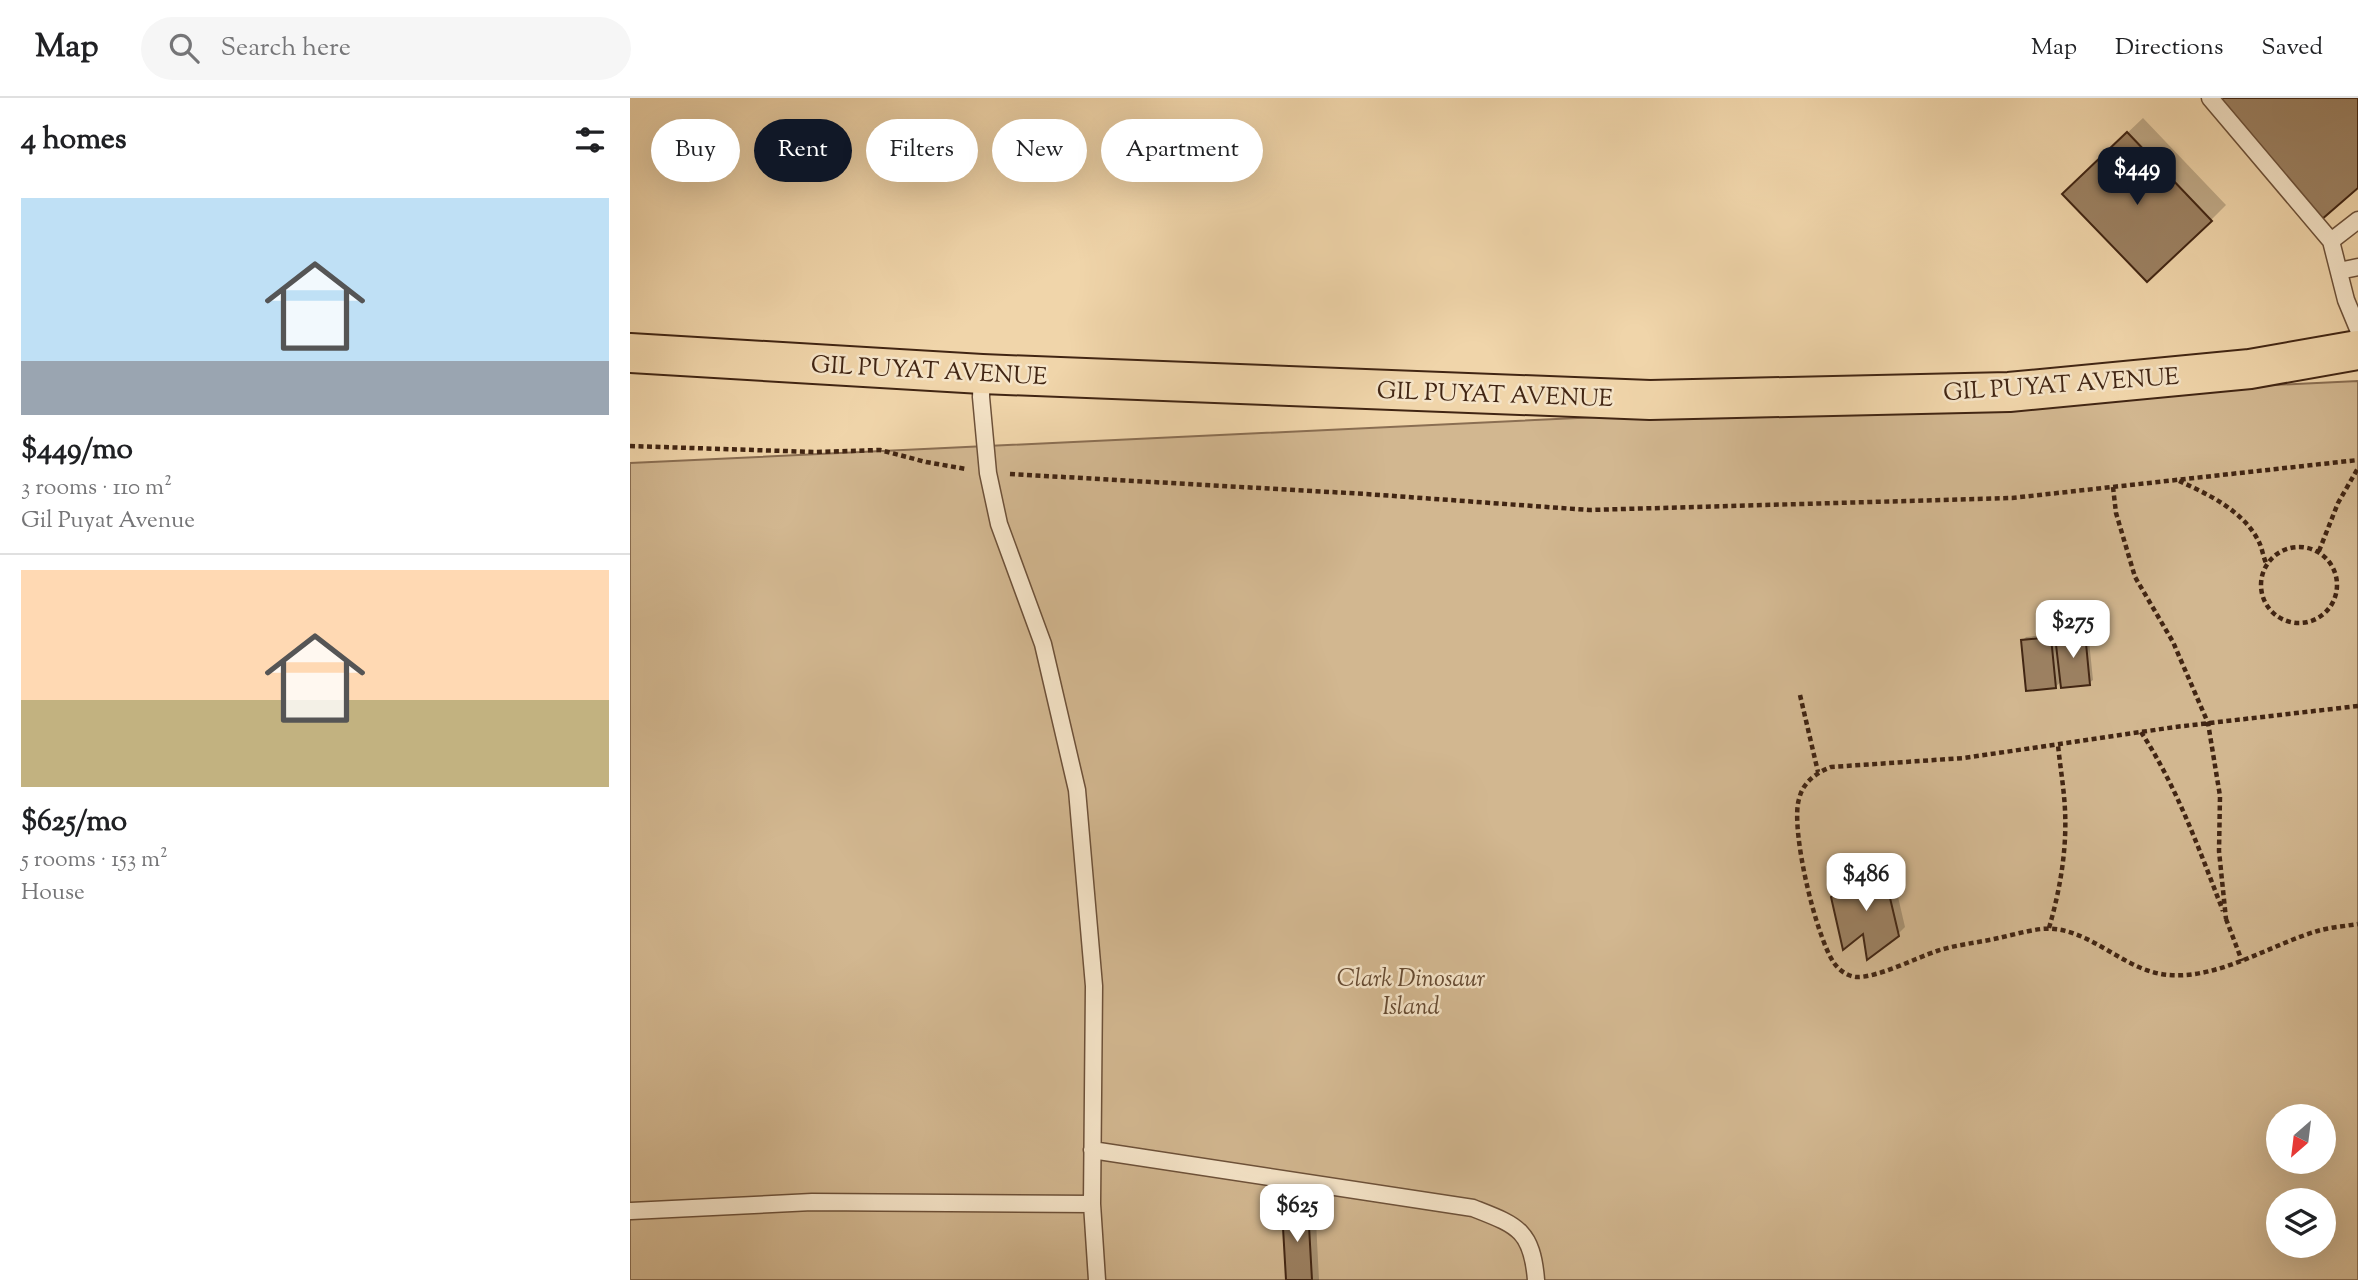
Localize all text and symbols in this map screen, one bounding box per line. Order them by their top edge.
search box [141,17,631,80]
text: Map [35,24,99,72]
icon: search [165,29,203,67]
text: Search here [221,30,351,67]
text: Map [2031,31,2077,65]
text: Directions [2115,31,2223,65]
text: Saved [2261,31,2323,65]
text: 4 homes [21,119,127,162]
chip: Buy [651,119,740,182]
chip: Rent [754,119,852,182]
chip: Filters [866,119,978,182]
chip: New [992,119,1087,182]
chip: Apartment [1101,119,1263,182]
icon: filters [571,121,609,159]
pin: $449 [2096,148,2178,207]
text: $449 [2114,153,2160,186]
icon: home [252,243,378,369]
street label: GIL PUYAT AVENUE [810,349,1048,395]
street label: GIL PUYAT AVENUE [1942,361,2181,411]
street label: GIL PUYAT AVENUE [1376,375,1614,417]
text: $449/mo [21,429,133,472]
text: 3 rooms · 110 m² [21,472,172,505]
text: Gil Puyat Avenue [21,505,195,538]
pin: $275 [2032,601,2114,660]
text: $275 [2052,606,2094,639]
icon: home [252,615,378,741]
text: $625/mo [21,801,127,844]
text: 5 rooms · 153 m² [21,844,168,877]
pin: $486 [1825,854,1907,913]
text: $486 [1843,859,1889,892]
text: House [21,877,85,910]
park label: Clark Dinosaur Island [1337,963,1486,1025]
north arrow [2266,1104,2336,1174]
map controls [2266,1104,2336,1258]
pin: $625 [1256,1184,1338,1244]
button: layers [2266,1188,2336,1258]
text: $625 [1276,1190,1318,1223]

